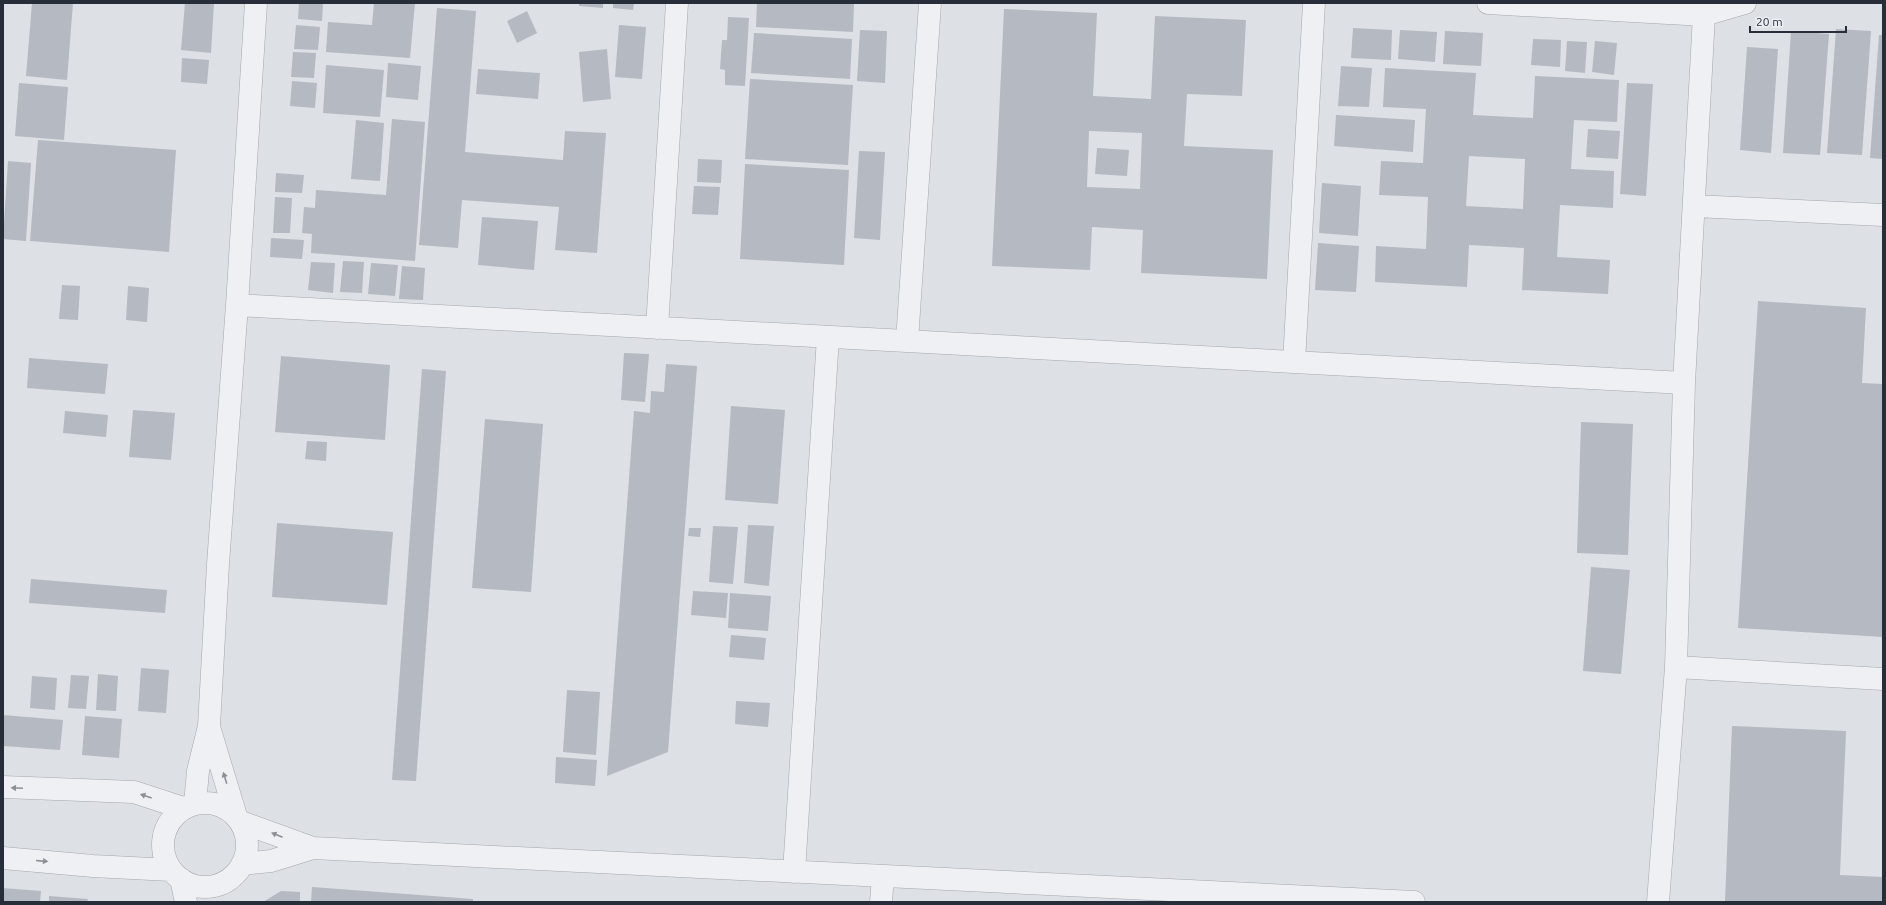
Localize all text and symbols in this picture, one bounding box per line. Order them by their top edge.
scale bar [1750,8,1846,34]
text: 20 m [1756,15,1783,28]
one-way arrow [222,772,228,784]
one-way arrow [11,784,23,791]
one-way arrow [140,792,152,798]
one-way arrow [271,831,283,837]
one-way arrow [36,858,48,865]

